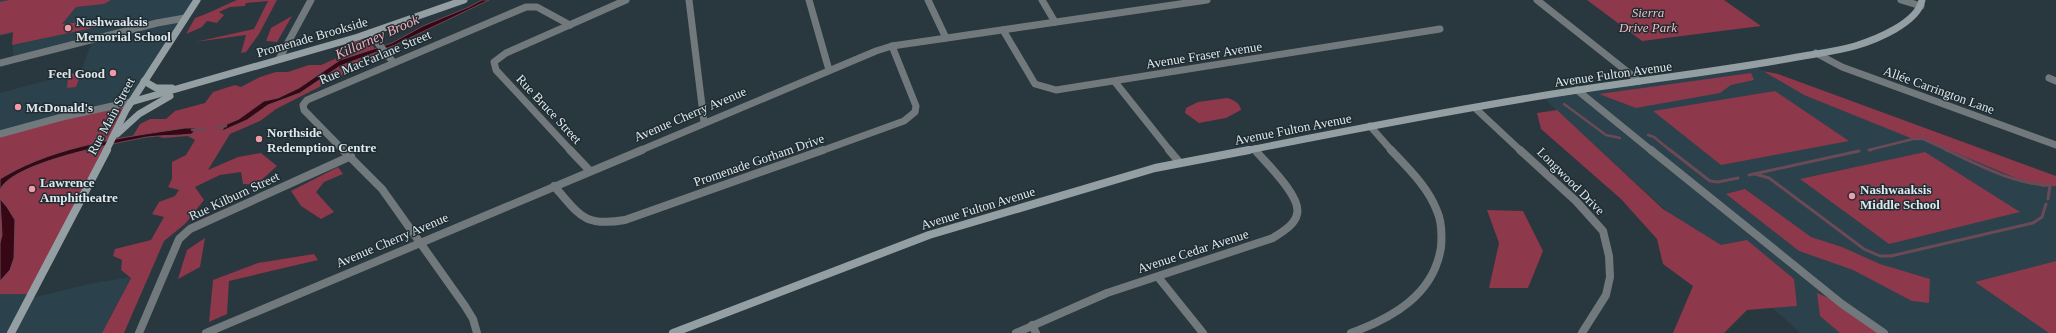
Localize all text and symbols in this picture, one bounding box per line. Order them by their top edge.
park label: Sierra Drive Park [1618,5,1677,35]
water label: Killarney Brook [332,12,422,63]
place label: Nashwaaksis Memorial School [76,14,171,44]
street label: Promenade Brookside [255,14,370,60]
marker: Nashwaaksis Memorial School [63,23,73,33]
street label: Rue MacFarlane Street [317,27,433,87]
street label: Avenue Fraser Avenue [1145,38,1263,72]
street label: Avenue Fulton Avenue [1553,58,1673,90]
street label: Allée Carrington Lane [1881,63,1997,117]
place label: Feel Good [48,66,106,81]
marker: Feel Good [108,68,118,78]
street label: Rue Bruce Street [513,71,585,147]
street label: Rue Main Street [84,75,138,157]
street label: Avenue Cherry Avenue [631,83,749,145]
place label: McDonald's [26,100,93,115]
marker: McDonald's [13,102,23,112]
street label: Avenue Fulton Avenue [1233,110,1353,148]
place label: Northside Redemption Centre [267,125,376,155]
street label: Promenade Gorham Drive [692,131,827,189]
marker: Northside Redemption Centre [254,134,264,144]
street label: Longwood Drive [1534,144,1608,218]
street label: Rue Kilburn Street [186,168,282,224]
place label: Lawrence Amphitheatre [40,175,118,205]
place label: Nashwaaksis Middle School [1860,182,1940,212]
street label: Avenue Fulton Avenue [919,183,1037,233]
marker: Lawrence Amphitheatre [27,184,37,194]
marker: Nashwaaksis Middle School [1847,191,1857,201]
street label: Avenue Cherry Avenue [333,209,451,271]
street label: Avenue Cedar Avenue [1136,226,1251,276]

